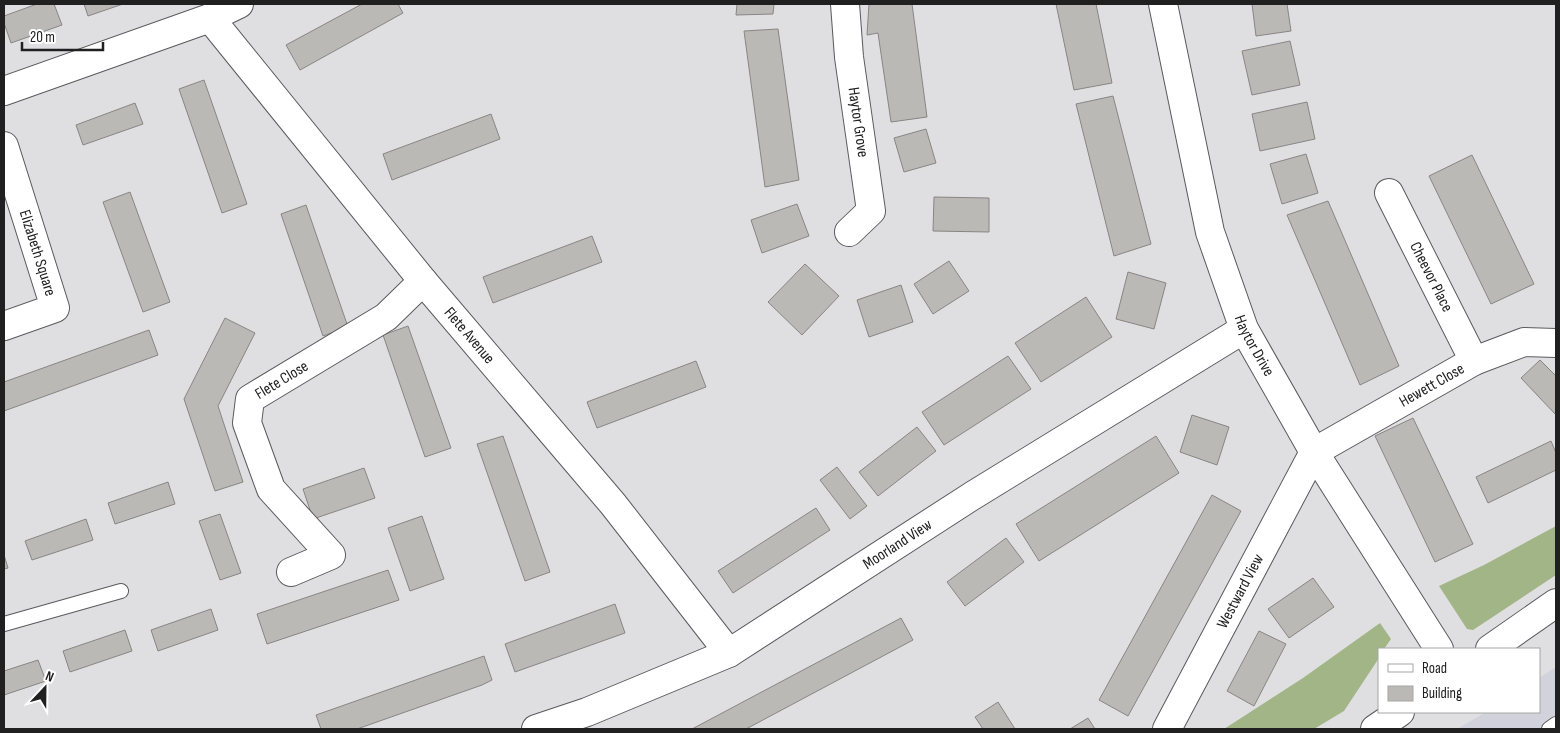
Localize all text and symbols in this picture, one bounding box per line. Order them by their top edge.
scale bar [22,20,104,52]
text: 20 m [30,28,55,47]
street label: Haytor Grove [844,86,873,158]
street label: Elizabeth Square [15,207,60,298]
street label: Cheevor Place [1406,239,1457,315]
street label: Flete Avenue [440,303,499,368]
street label: Haytor Drive [1230,313,1278,380]
street label: Flete Close [252,357,312,403]
street label: Hewett Close [1396,359,1468,411]
street label: Moorland View [859,515,935,573]
street label: Westward View [1213,551,1268,632]
legend [1378,648,1540,713]
text: Road [1422,659,1447,678]
north arrow [20,663,70,713]
text: N [43,667,56,686]
text: Building [1422,684,1462,703]

